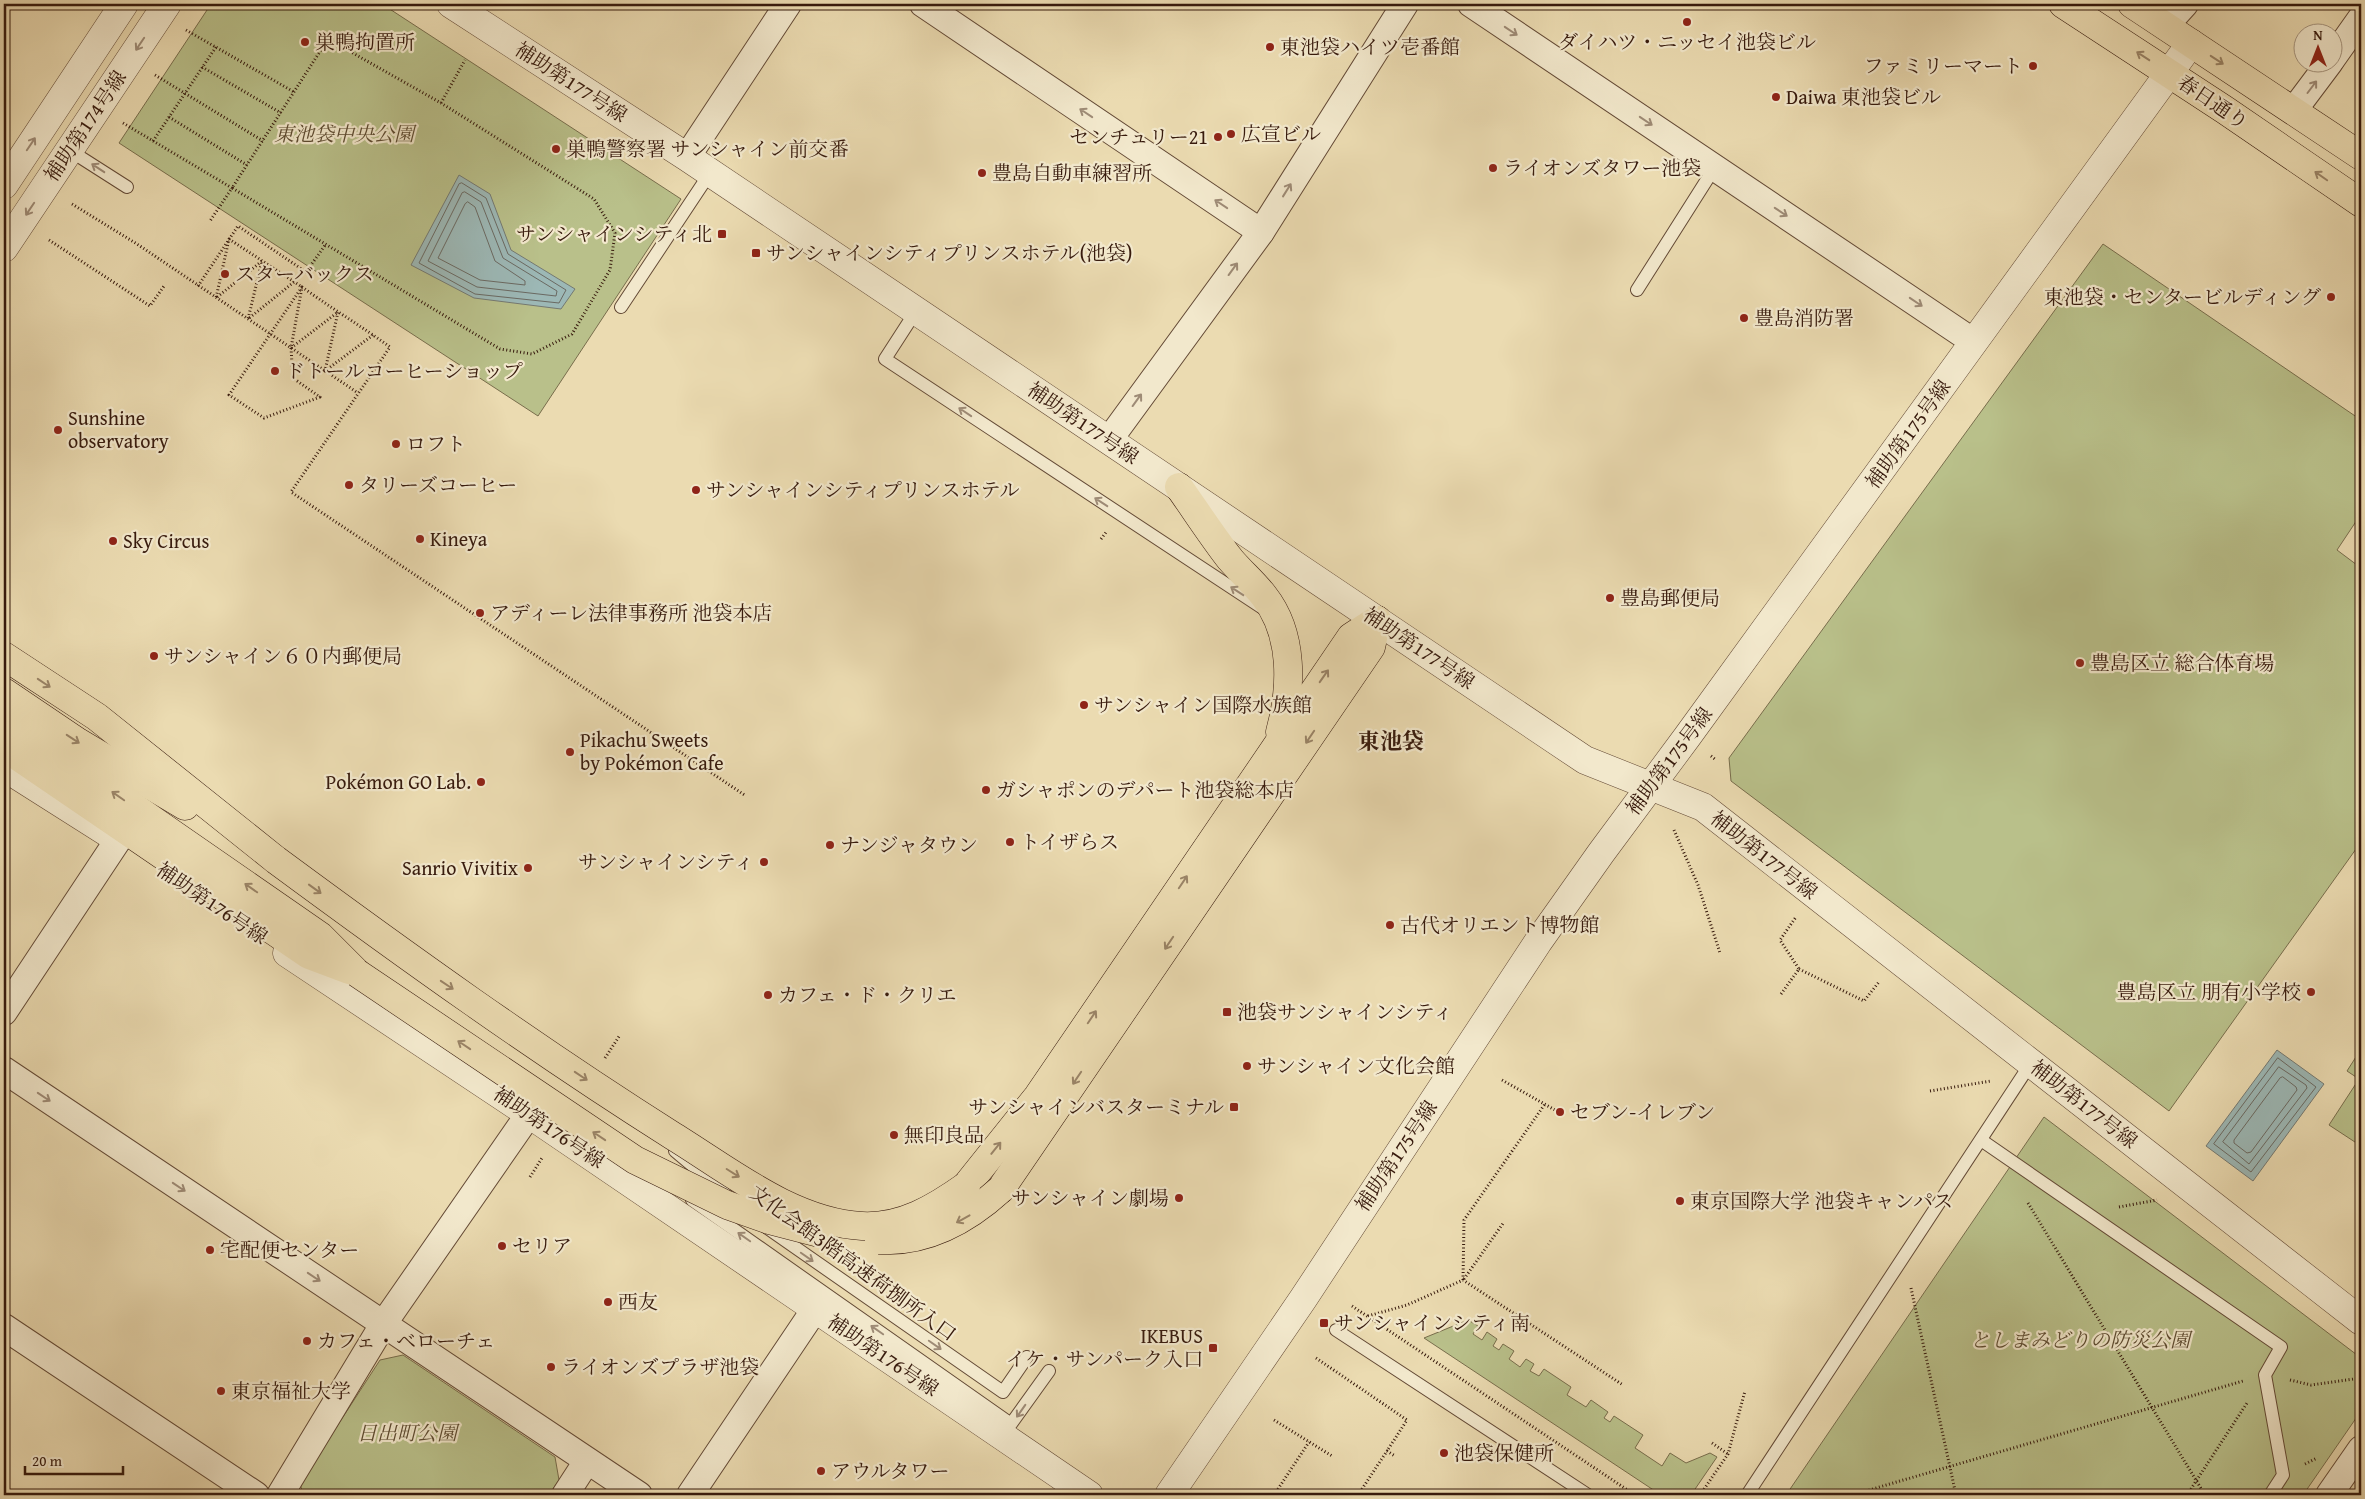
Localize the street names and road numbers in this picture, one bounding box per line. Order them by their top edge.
street label: 補助第177号線 [509,34,633,129]
street label: 補助第174号線 [37,64,133,187]
street label: 春日通り [2172,67,2255,136]
street label: 補助第175号線 [1858,373,1957,494]
street label: 補助第177号線 [1022,375,1145,471]
street label: 補助第177号線 [1358,600,1481,696]
street label: 補助第175号線 [1618,701,1719,821]
street label: 補助第177号線 [1705,804,1824,906]
street label: 補助第176号線 [151,855,274,951]
street label: 補助第177号線 [2025,1053,2144,1155]
street label: 補助第176号線 [488,1079,611,1175]
street label: 補助第175号線 [1348,1094,1444,1217]
street label: 文化会館3階高速荷捌所入口 [744,1177,963,1348]
street label: 補助第176号線 [822,1307,945,1403]

